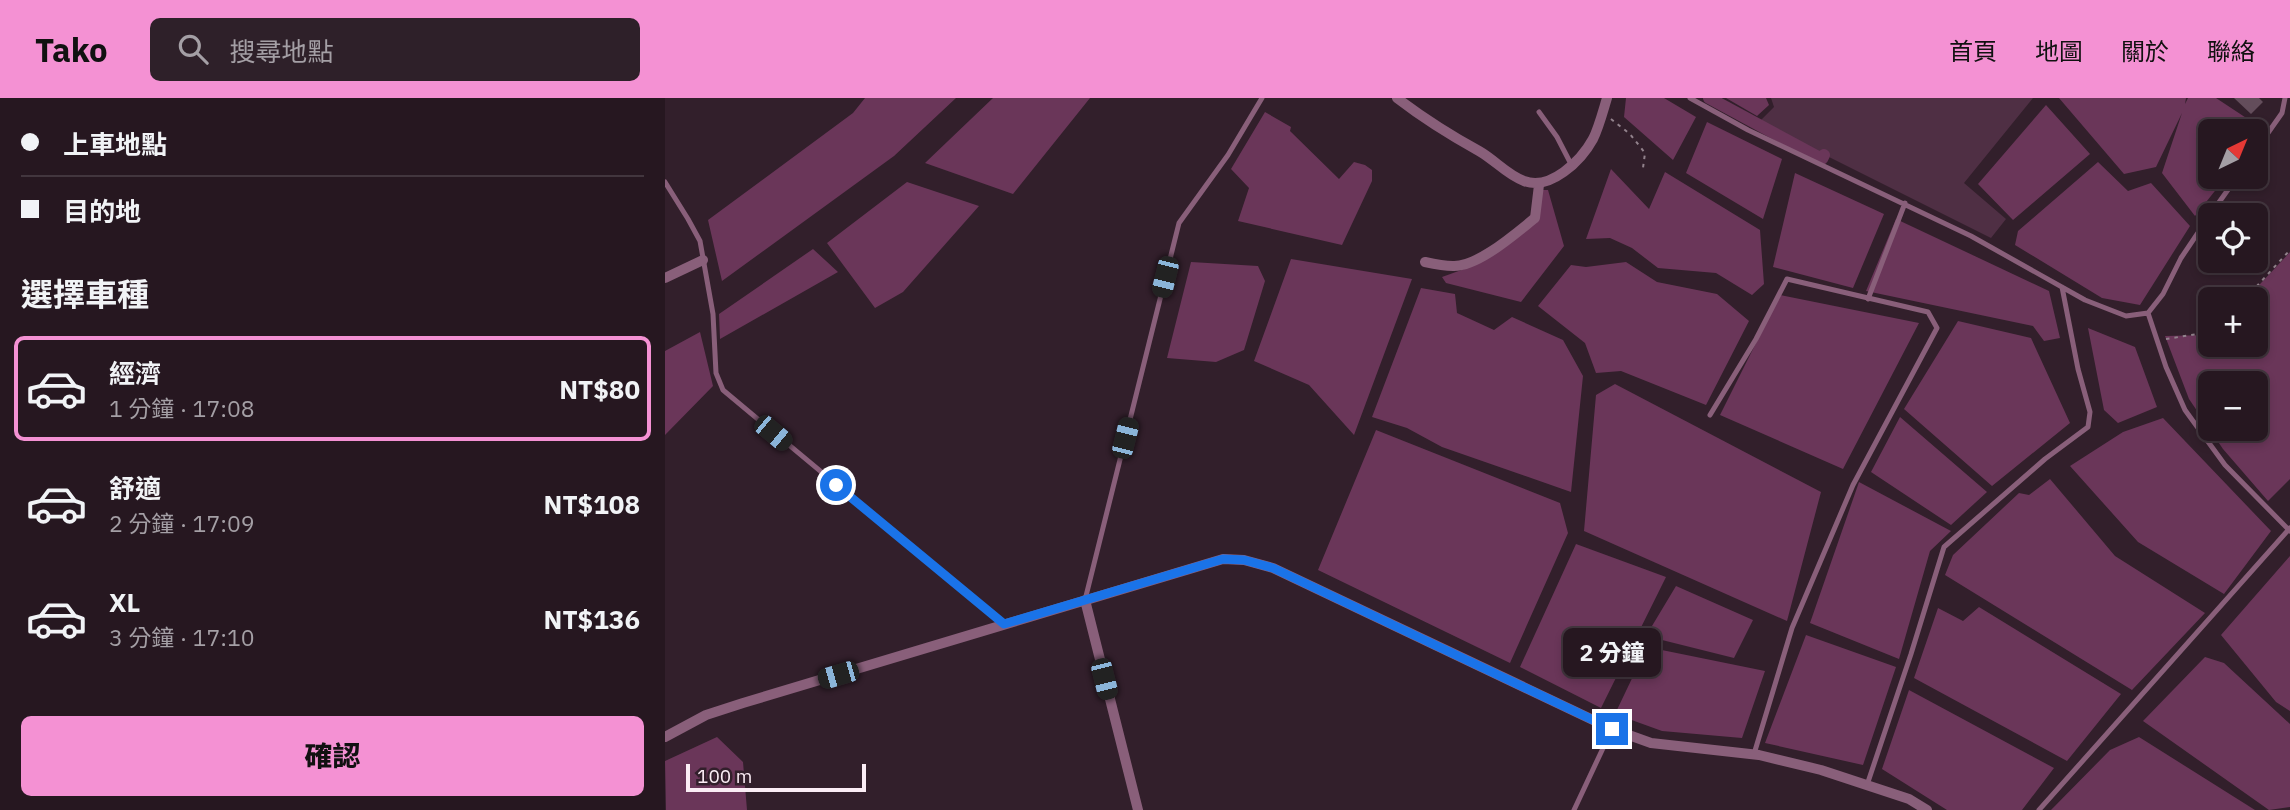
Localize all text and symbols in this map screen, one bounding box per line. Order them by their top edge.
search box [150,18,640,81]
text: Tako [35,28,108,71]
icon: search [174,30,212,68]
text: 搜尋地點 [230,34,334,68]
text: 首頁 [1949,35,1997,67]
text: 地圖 [2035,35,2083,67]
text: 關於 [2121,35,2169,67]
text: 聯絡 [2207,35,2255,67]
north arrow [2198,119,2268,189]
map controls [2198,119,2268,441]
text: 上車地點 [63,127,167,161]
text: 目的地 [63,194,141,228]
button: locate [2198,203,2268,273]
car [1150,254,1181,300]
text: 選擇車種 [21,273,149,315]
button: + [2198,287,2268,357]
text: 經濟 [109,356,161,390]
icon: car [25,357,88,420]
button: − [2198,371,2268,441]
text: NT$80 [559,372,640,406]
text: 1 分鐘 · 17:08 [109,393,255,423]
car [751,411,796,455]
car [1110,415,1141,461]
route start [820,469,852,501]
text: 舒適 [109,471,161,505]
icon: car [25,472,88,535]
text: NT$108 [544,487,640,521]
text: 2 分鐘 · 17:09 [109,508,255,538]
text: XL [109,585,140,619]
icon: car [25,587,88,650]
text: NT$136 [544,602,640,636]
text: 3 分鐘 · 17:10 [109,622,255,652]
callout: 2 分鐘 [1563,628,1661,676]
text: 2 分鐘 [1579,637,1645,667]
car [1089,656,1120,702]
car [815,659,862,691]
route end [1596,713,1628,745]
button: 確認 [21,716,644,796]
scale bar [686,761,866,793]
text: 100 m [697,764,752,788]

